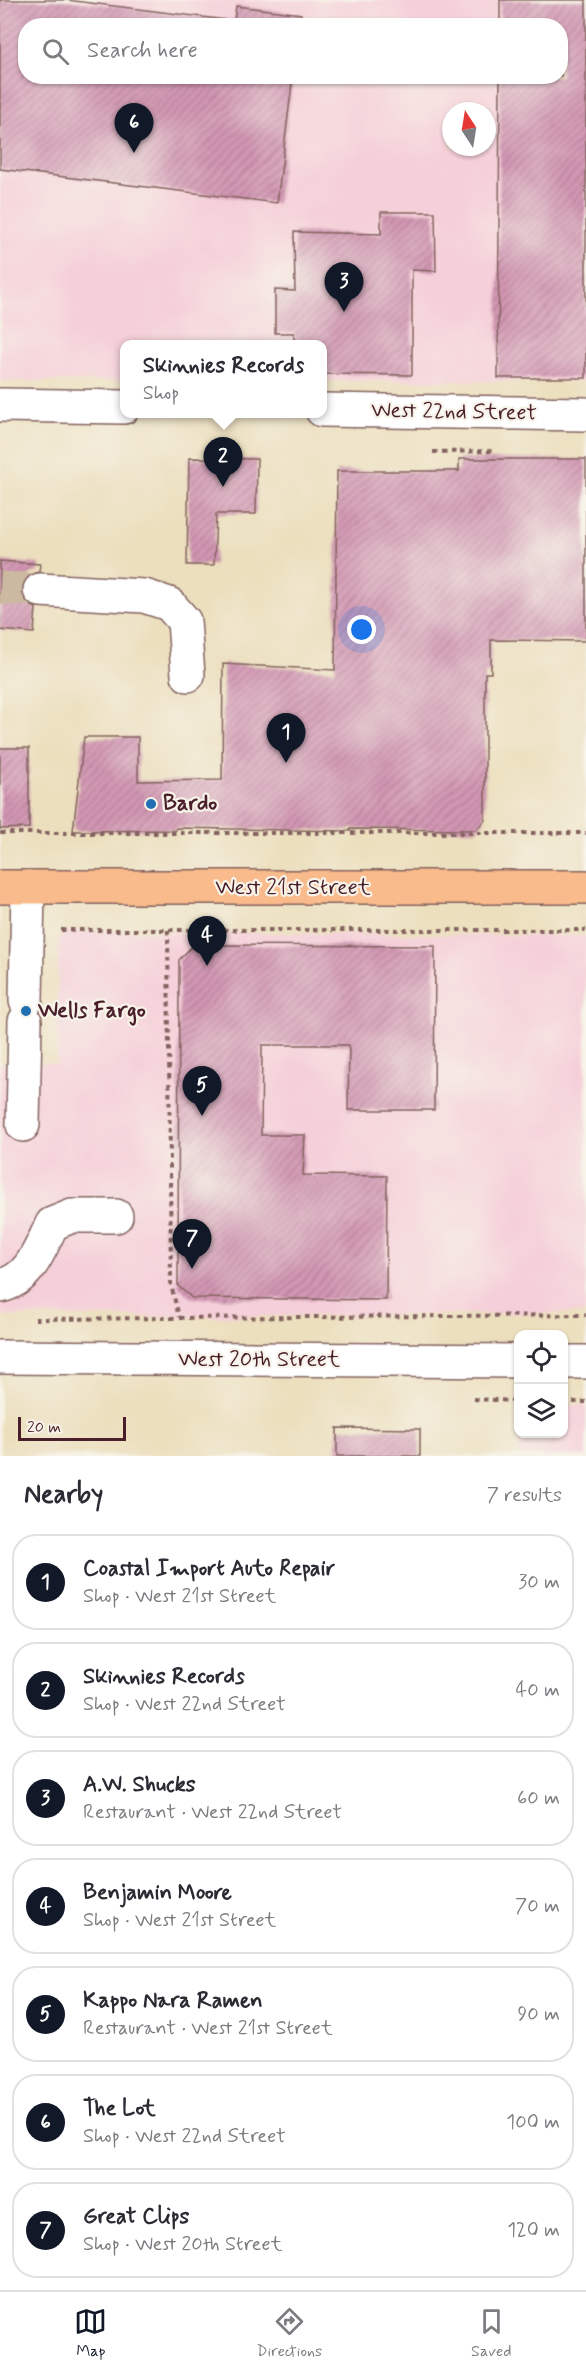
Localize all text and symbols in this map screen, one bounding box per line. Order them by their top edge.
search box [18,18,568,84]
icon: search [39,35,72,68]
text: Search here [87,37,198,65]
north arrow [442,102,496,156]
pin: 6 [114,104,154,153]
pin: 3 [324,262,364,312]
popup [120,340,327,418]
text: Skinnies Records [143,352,304,380]
text: Shop [143,380,179,407]
street label: West 22nd Street [371,397,537,427]
pin: 2 [204,438,242,487]
your location [347,615,376,644]
pin: 1 [266,714,306,763]
place label: Bardo [163,790,217,818]
marker: Bardo [144,797,158,811]
street label: West 21st Street [215,874,371,902]
pin: 4 [188,916,226,966]
place label: Wells Fargo [37,997,146,1026]
marker: Wells Fargo [19,1004,33,1018]
pin: 5 [182,1066,222,1116]
pin: 7 [172,1220,212,1269]
map controls [514,1330,568,1438]
button: locate [514,1330,568,1384]
street label: West 20th Street [178,1346,340,1374]
button: layers [514,1384,568,1438]
scale bar [18,1414,126,1442]
text: 20 m [27,1417,61,1438]
text: Nearby [24,1478,103,1512]
text: 7 results [487,1482,562,1509]
text: Coastal Import Auto Repair [83,1555,335,1583]
text: 1 [41,1569,50,1596]
text: 30 m [518,1569,560,1596]
text: Shop · West 21st Street [83,1583,276,1610]
text: Skinnies Records [83,1663,245,1691]
text: 2 [41,1677,50,1704]
text: 40 m [516,1677,560,1704]
text: Shop · West 22nd Street [83,1691,286,1718]
text: A.W. Shucks [83,1771,196,1799]
text: 3 [41,1785,50,1812]
text: 60 m [517,1785,560,1812]
text: Restaurant · West 22nd Street [83,1799,342,1826]
text: Benjamin Moore [83,1879,232,1907]
text: 4 [40,1893,51,1920]
text: 70 m [515,1893,560,1920]
text: Shop · West 21st Street [83,1907,276,1934]
text: Kappo Nara Ramen [83,1987,263,2015]
text: 5 [40,2001,52,2028]
text: 90 m [517,2001,560,2028]
text: Restaurant · West 21st Street [83,2015,333,2042]
text: The Lot [83,2095,156,2123]
text: 6 [40,2109,51,2136]
text: 100 m [506,2109,560,2136]
text: Shop · West 22nd Street [83,2123,286,2150]
text: Great Clips [83,2203,189,2231]
text: 7 [39,2217,52,2244]
text: 120 m [507,2217,560,2244]
text: Shop · West 20th Street [83,2231,282,2258]
tab: Map [74,2305,107,2362]
tab: Directions [256,2305,322,2362]
tab: Saved [471,2305,512,2362]

